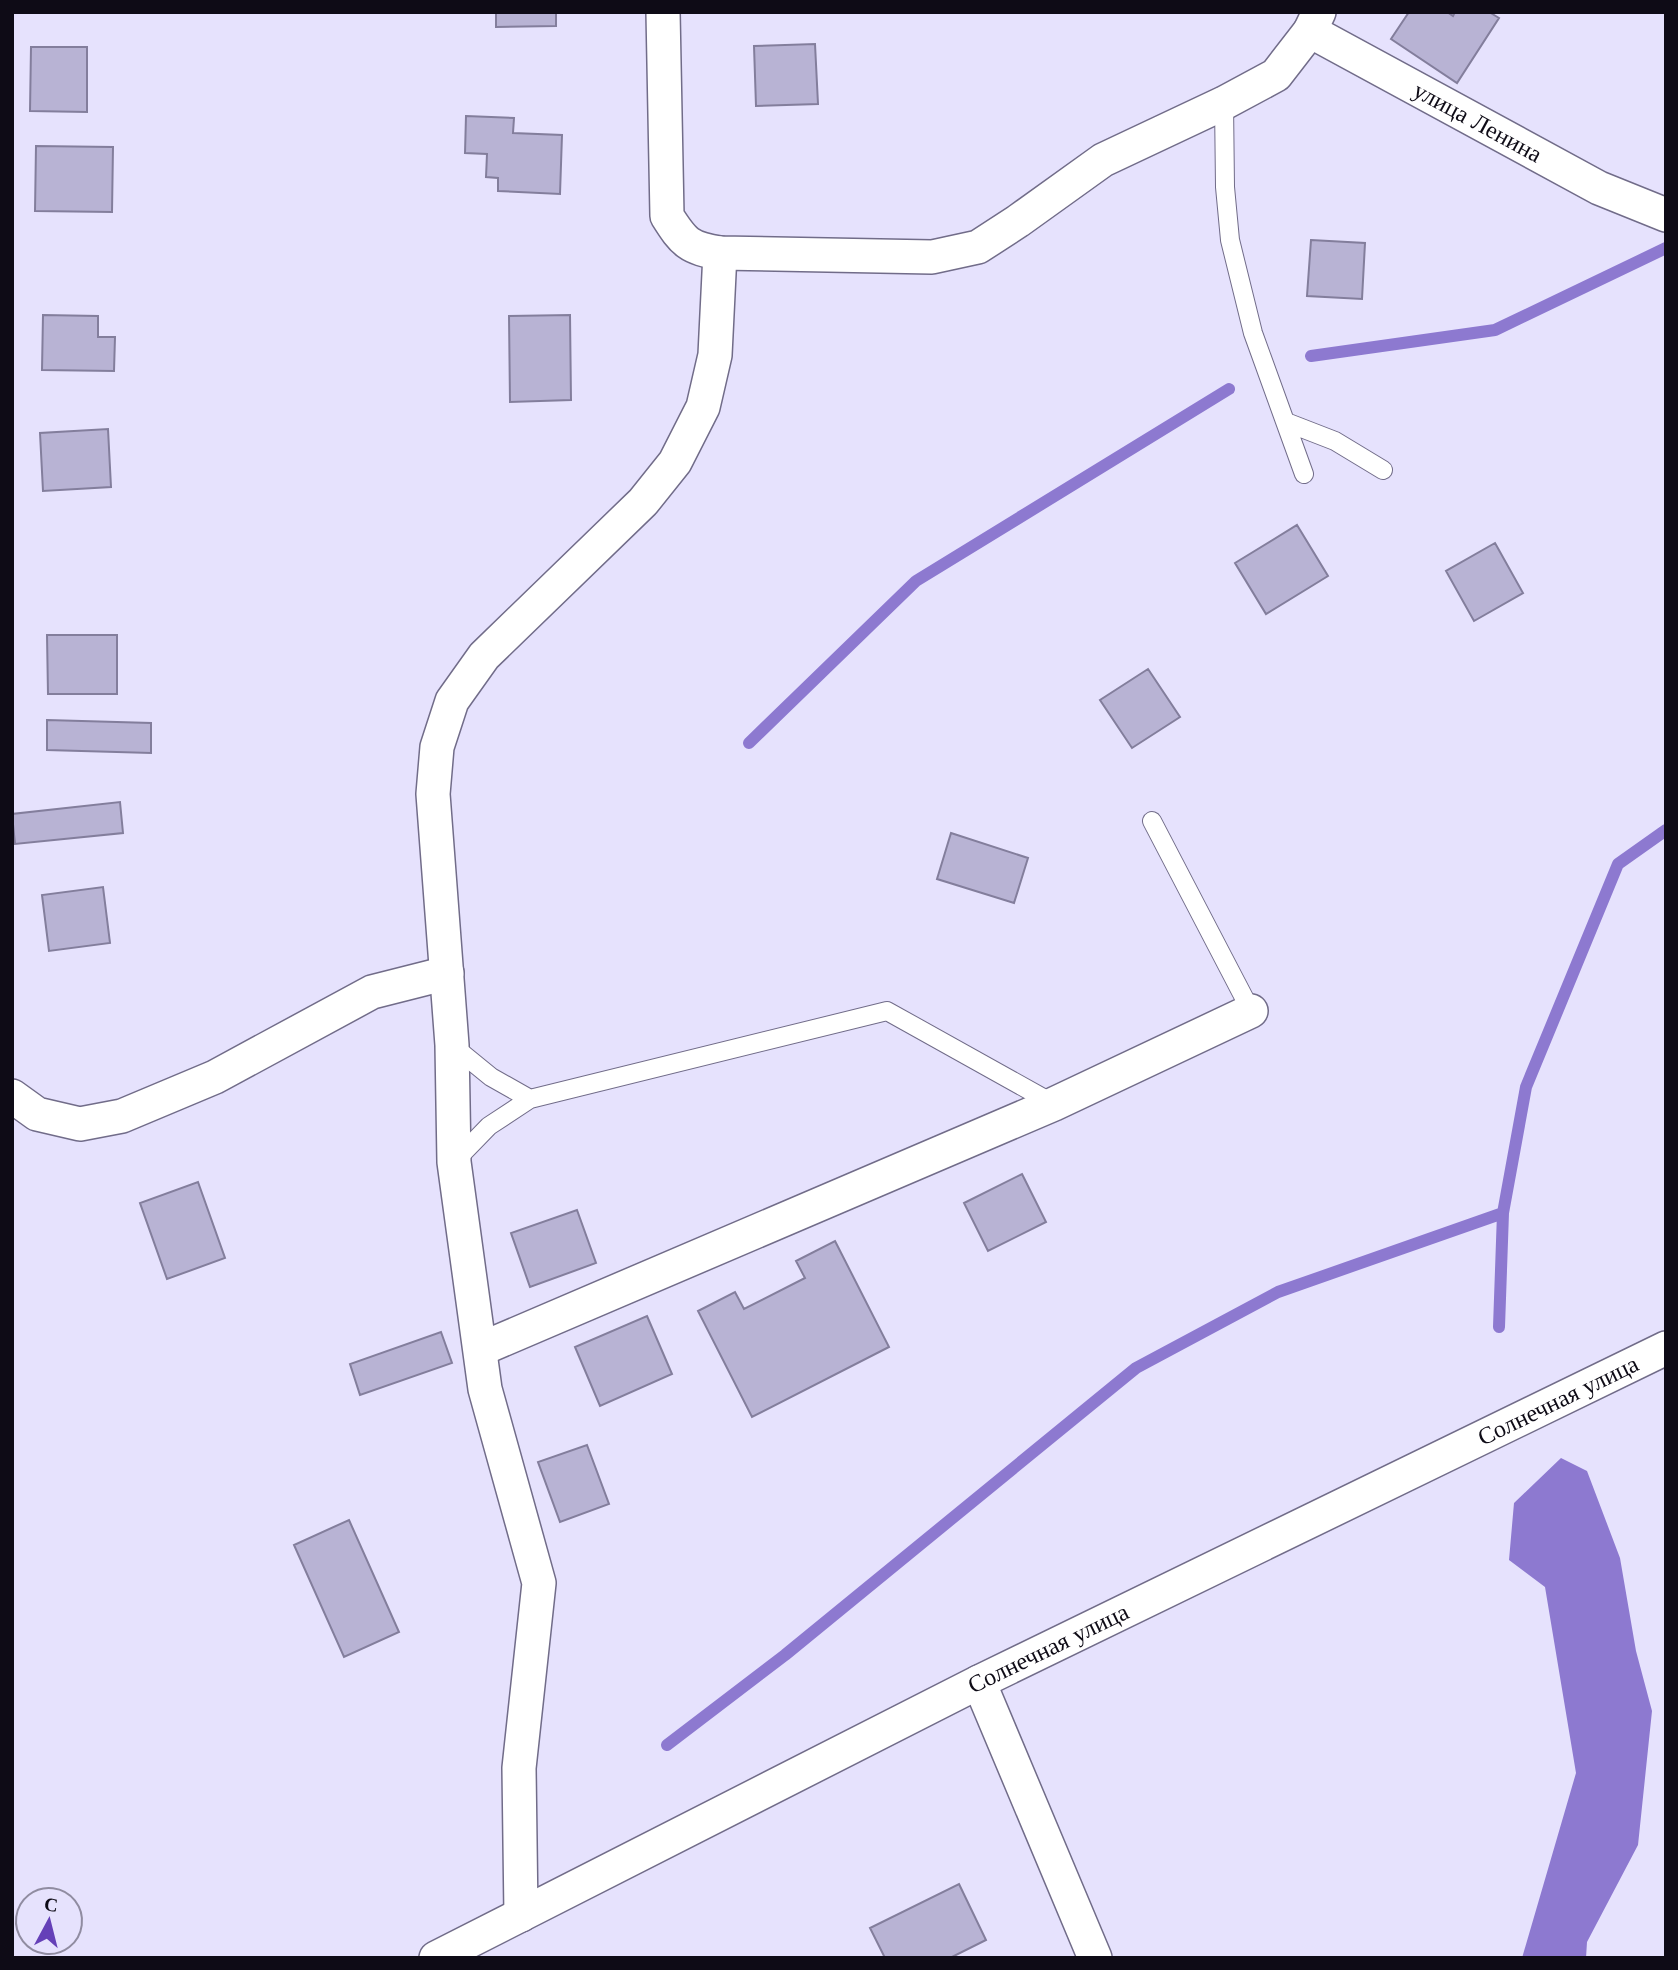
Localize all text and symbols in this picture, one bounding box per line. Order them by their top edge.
street label: улица Ленина [1409,75,1548,169]
street label: Солнечная улица [1473,1348,1643,1451]
street label: Солнечная улица [963,1596,1133,1699]
north arrow [14,1886,84,1956]
text: С [43,1892,59,1917]

